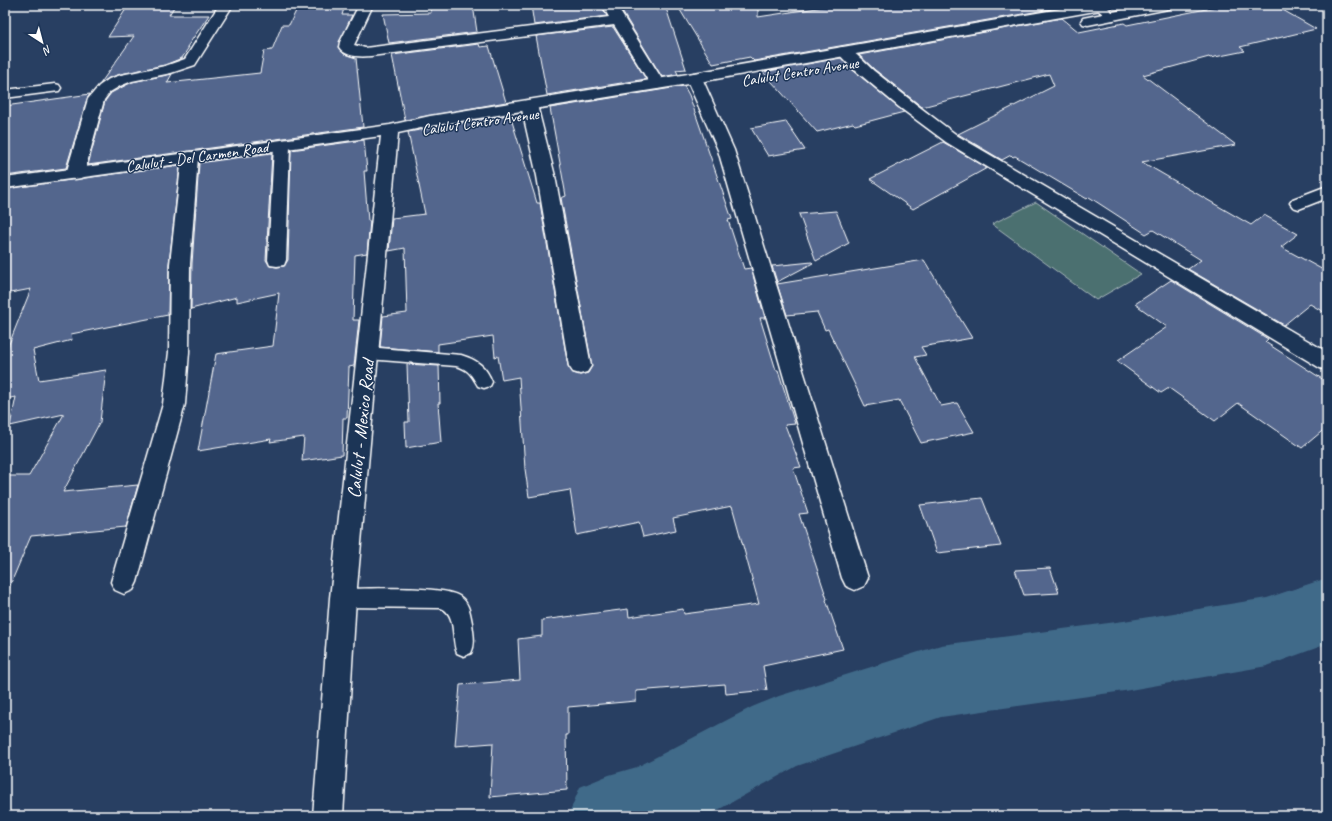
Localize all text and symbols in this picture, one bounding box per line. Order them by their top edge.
north arrow [22,22,62,62]
text: N [39,42,55,59]
street label: Calulut Centro Avenue [740,53,862,91]
street label: Calulut Centro Avenue [420,104,542,140]
street label: Calulut - Del Carmen Road [125,137,272,177]
street label: Calulut - Mexico Road [342,356,380,499]

